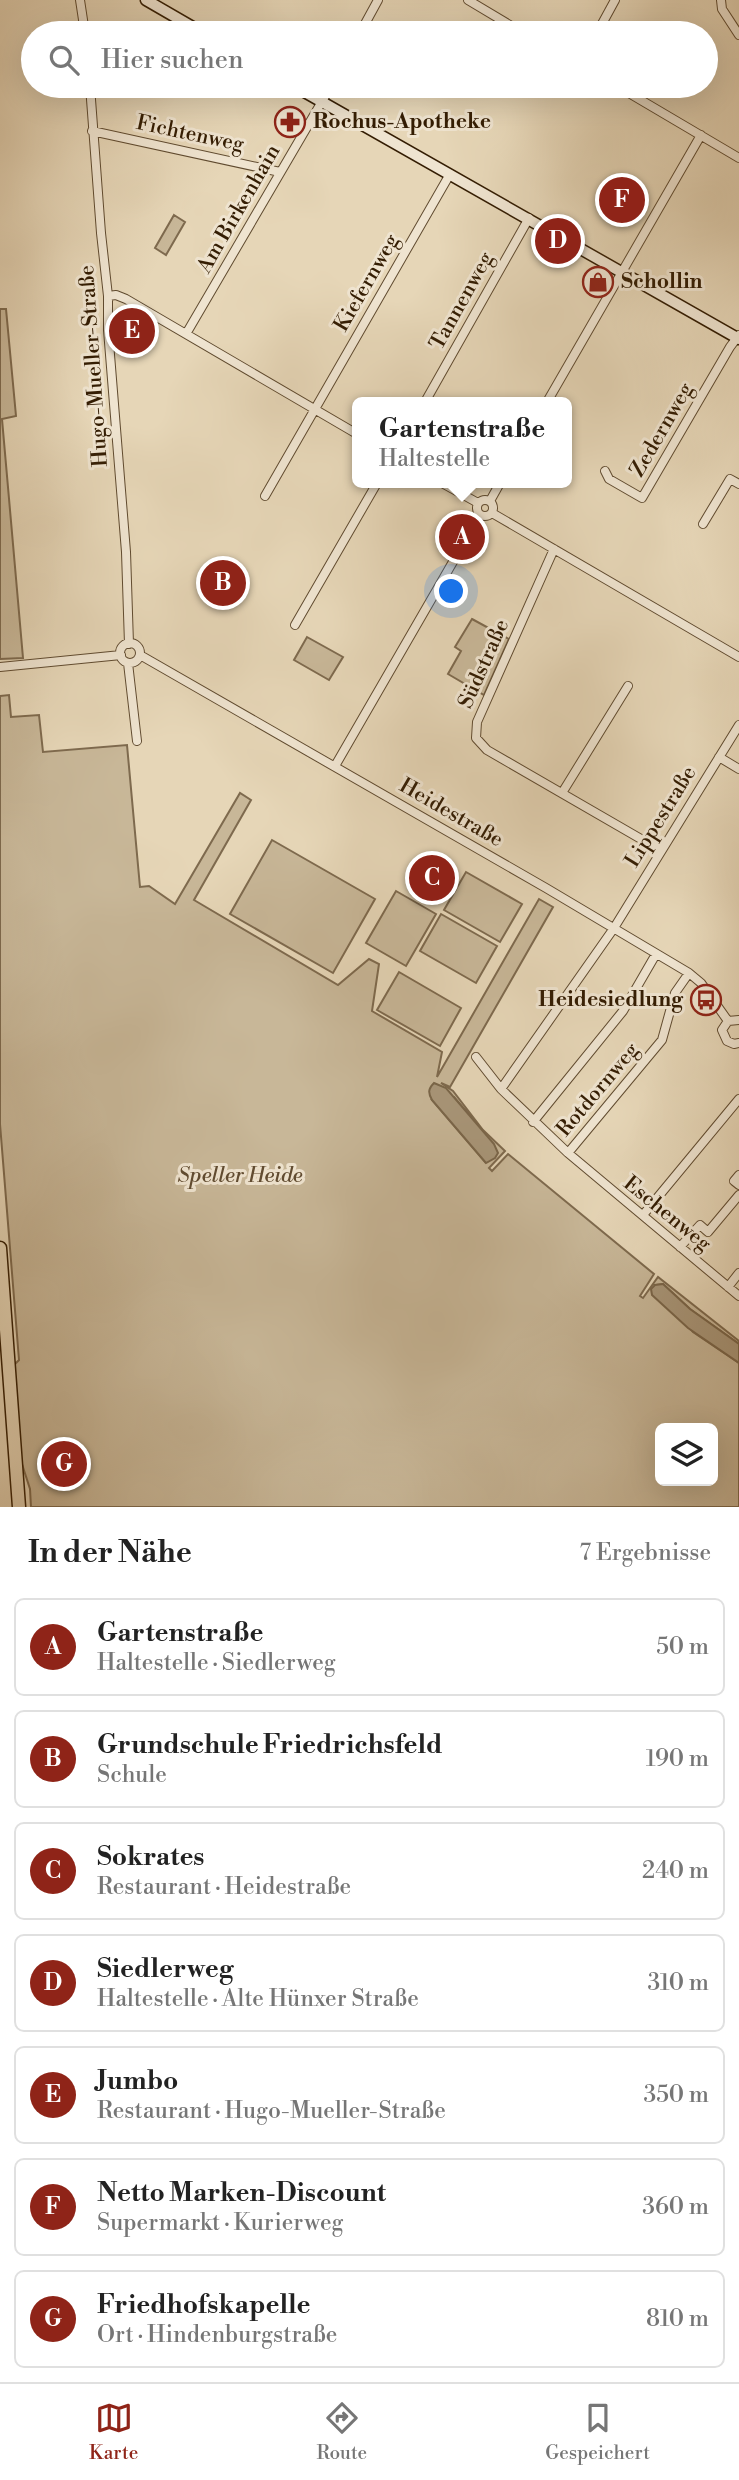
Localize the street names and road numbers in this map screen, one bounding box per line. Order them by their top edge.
street label: Fichtenweg [134,110,246,158]
street label: Am Birkenhain [191,140,287,279]
street label: Kiefernweg [329,229,405,336]
street label: Tannenweg [424,247,500,355]
street label: Hugo-Mueller-Straße [74,264,114,468]
street label: Zedernweg [625,378,699,482]
street label: Südstraße [453,615,515,713]
street label: Lippestraße [620,762,702,872]
street label: Heidestraße [394,773,508,853]
street label: Rotdornweg [551,1038,645,1142]
street label: Eschenweg [618,1171,716,1257]

